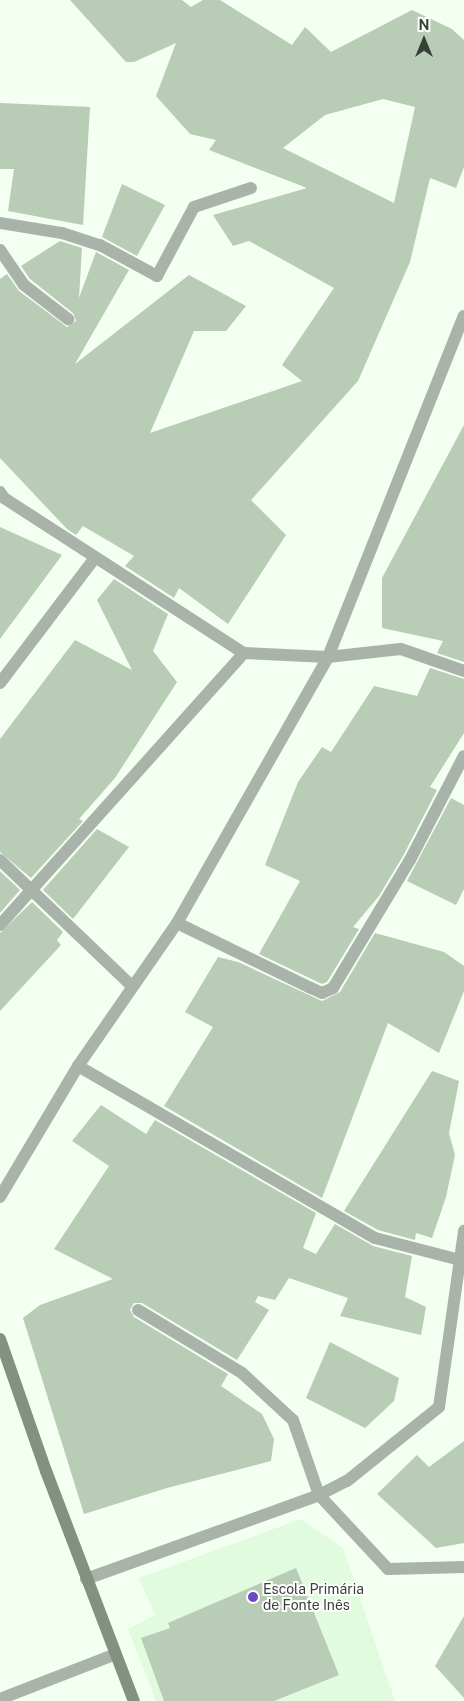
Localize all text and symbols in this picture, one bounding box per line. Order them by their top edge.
north arrow [399,15,449,65]
text: N [419,17,429,33]
place label: Escola Primária de Fonte Inês [263,1581,364,1614]
marker: Escola Primária de Fonte Inês [247,1591,259,1603]

